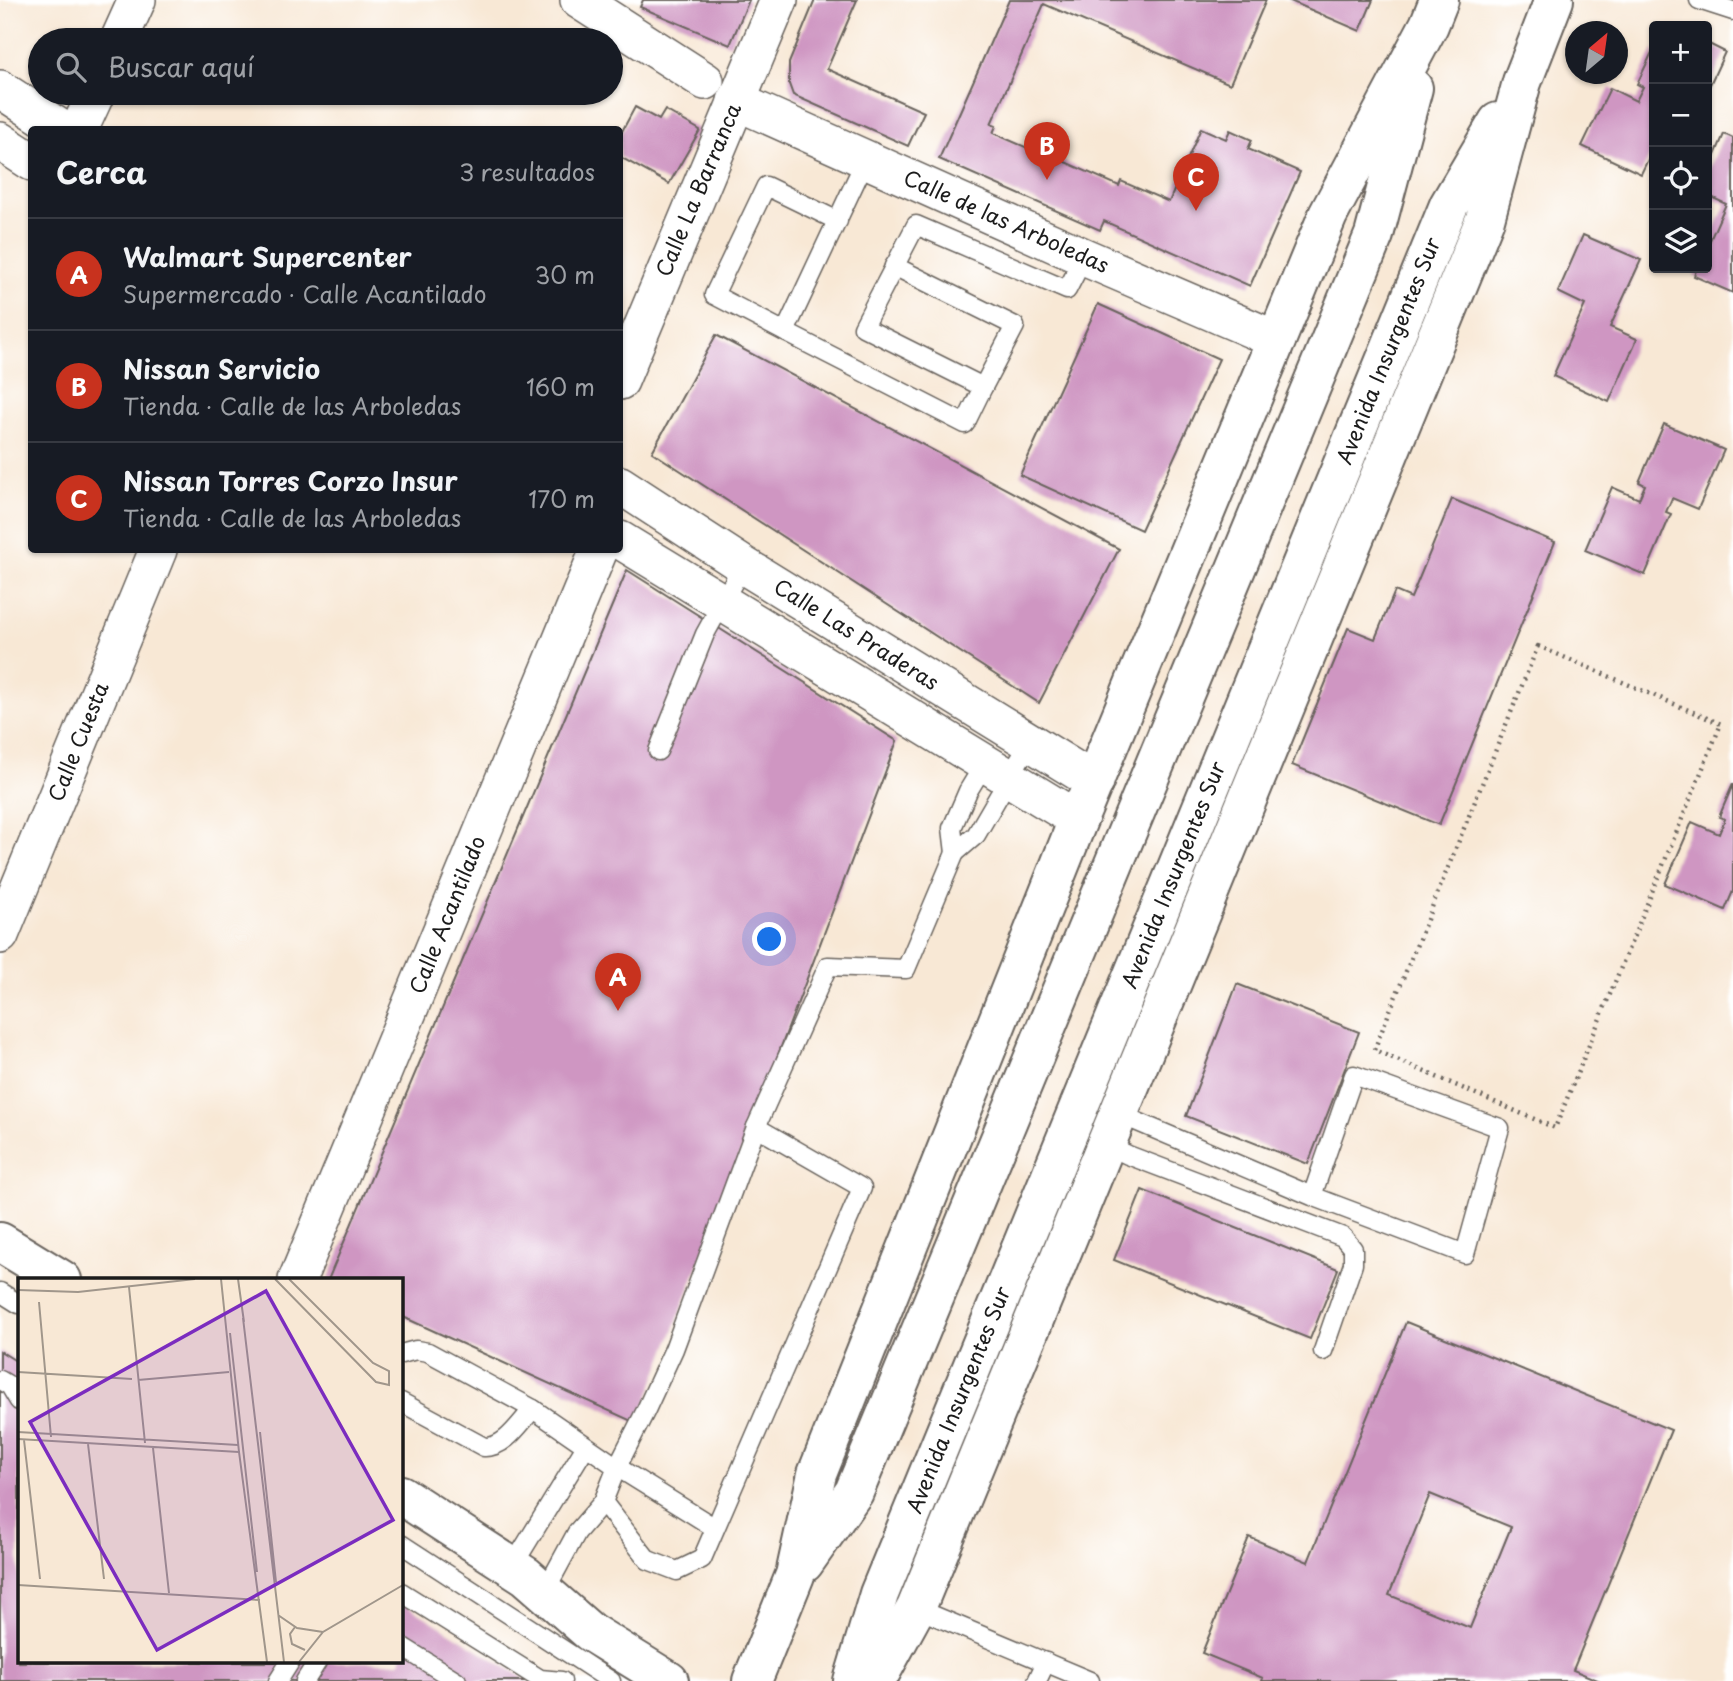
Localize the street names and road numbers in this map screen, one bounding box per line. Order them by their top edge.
street label: Calle La Barranca [646,97,748,281]
street label: Calle de las Arboledas [899,160,1115,280]
street label: Avenida Insurgentes Sur [1327,232,1447,469]
street label: Calle Las Praderas [768,569,946,697]
street label: Calle Cuesta [39,677,116,806]
street label: Avenida Insurgentes Sur [1112,756,1232,993]
street label: Calle Acantilado [400,830,492,998]
street label: Avenida Insurgentes Sur [897,1281,1017,1518]

